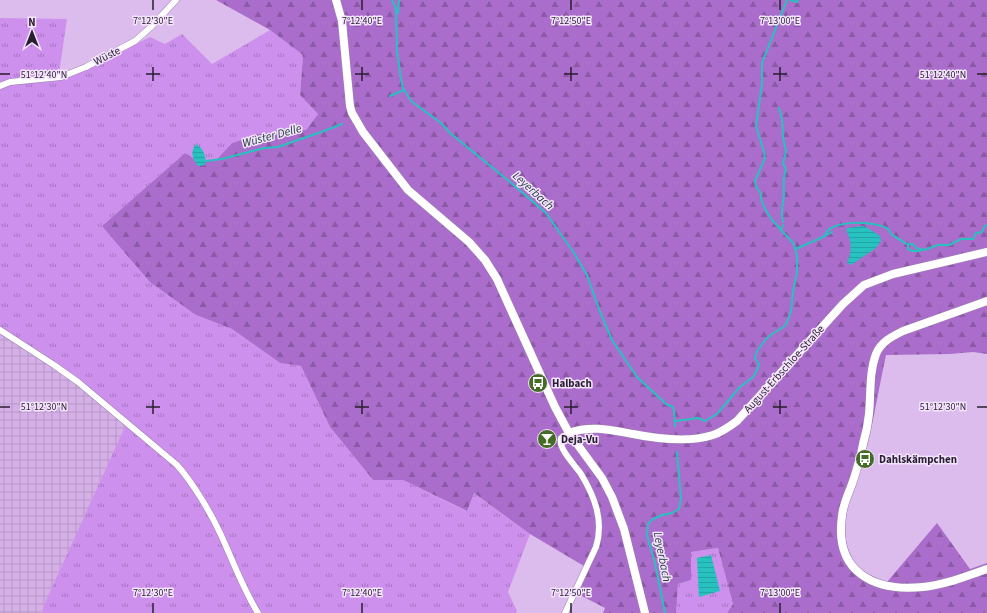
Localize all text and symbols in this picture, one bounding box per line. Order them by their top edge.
north arrow [12,12,52,52]
text: 7°12'30"E [133,14,173,28]
text: 7°12'40"E [342,14,382,28]
text: 7°12'50"E [551,14,591,28]
text: 7°13'00"E [760,14,800,28]
text: N [28,15,36,30]
street label: Wüste [91,43,123,69]
text: 51°12'40"N [21,68,67,82]
text: 51°12'40"N [920,68,966,82]
water label: Wüster Delle [240,120,304,152]
water label: Leyerbach [509,168,557,214]
street label: August-Erbschloe-Straße [740,321,828,416]
bus stop icon: Halbach [527,372,549,394]
place label: Halbach [552,376,592,391]
text: 51°12'30"N [21,400,67,414]
text: 51°12'30"N [920,400,966,414]
bar icon: Deja-Vu [536,428,558,450]
place label: Deja-Vu [561,432,598,447]
bus stop icon: Dahlskämpchen [854,448,876,470]
place label: Dahlskämpchen [879,452,957,467]
water label: Leyerbach [649,531,675,583]
text: 7°12'30"E [133,586,173,600]
text: 7°12'40"E [342,586,382,600]
text: 7°12'50"E [551,586,591,600]
text: 7°13'00"E [760,586,800,600]

